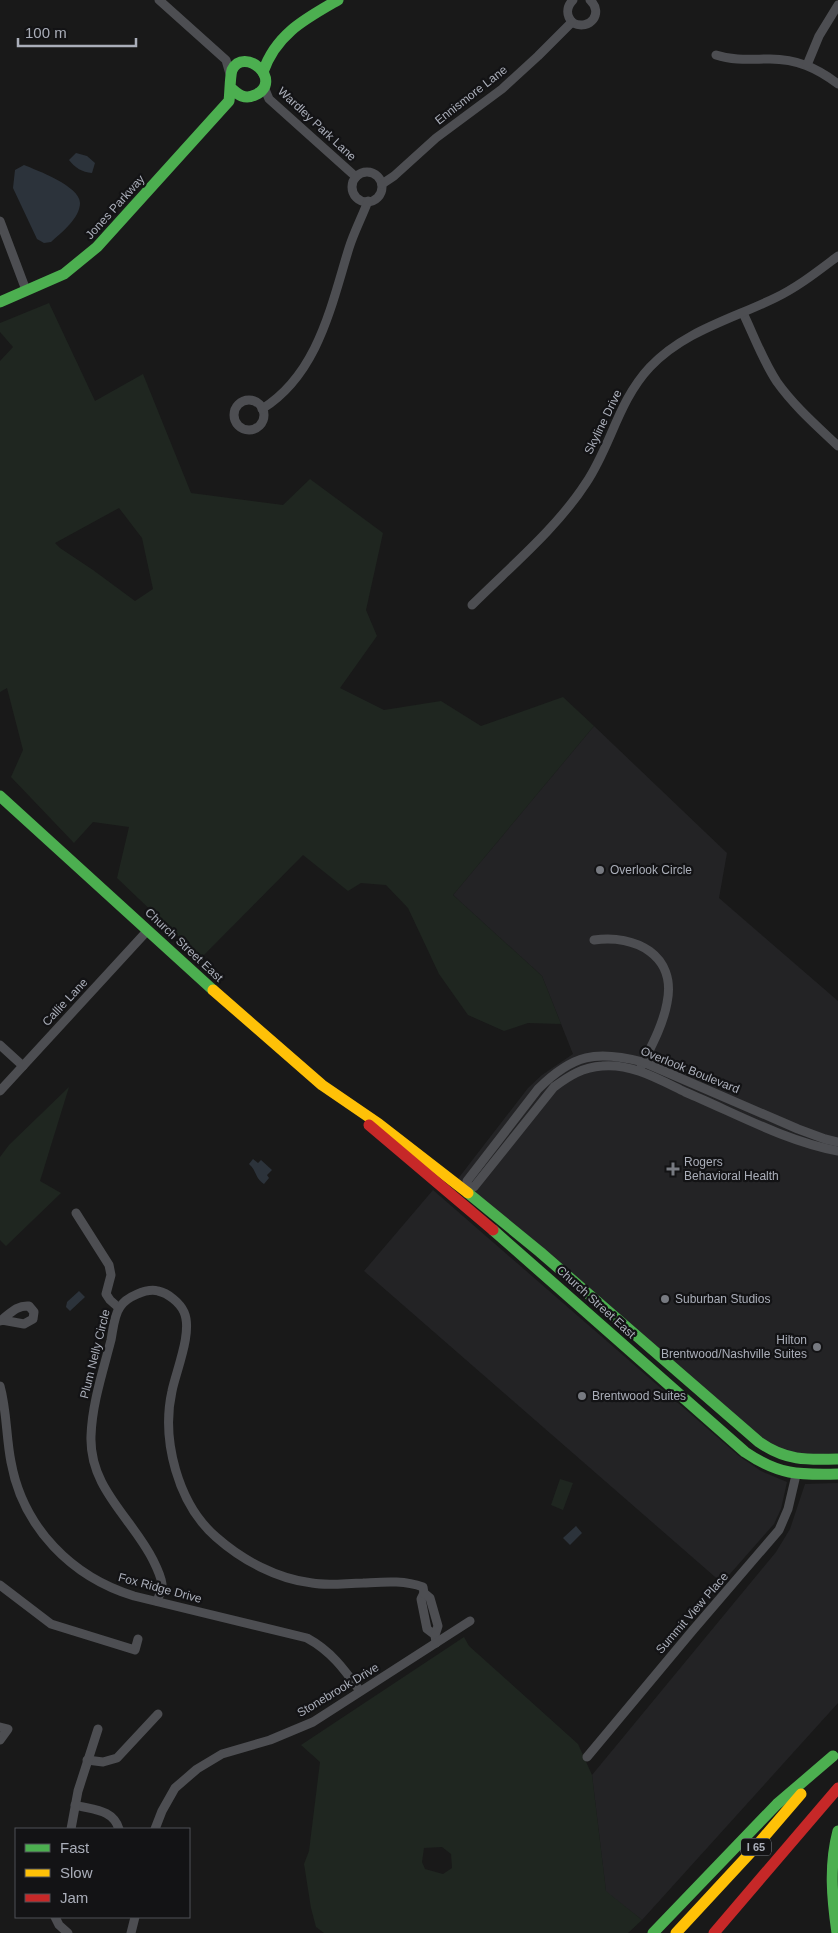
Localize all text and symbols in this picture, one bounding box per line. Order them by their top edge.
scale bar [18,15,135,47]
text: 100 m [25,24,67,41]
street label: Ennismore Lane [432,62,510,127]
street label: Wardley Park Lane [275,84,359,164]
street label: Jones Parkway [83,172,147,242]
street label: Skyline Drive [581,387,625,457]
place label: Overlook Circle [610,863,692,877]
marker: Overlook Circle [594,864,606,876]
street label: Church Street East [142,905,226,985]
street label: Callie Lane [39,975,91,1029]
street label: Overlook Boulevard [639,1044,741,1096]
place label: Rogers Behavioral Health [684,1155,779,1183]
marker: Rogers Behavioral Health [666,1162,680,1176]
street label: Church Street East [554,1263,639,1342]
place label: Suburban Studios [675,1292,770,1306]
marker: Suburban Studios [659,1293,671,1305]
street label: Plum Nelly Circle [77,1308,113,1400]
place label: Hilton Brentwood/Nashville Suites [661,1333,807,1361]
marker: Hilton Brentwood/Nashville Suites [811,1341,823,1353]
place label: Brentwood Suites [592,1389,686,1403]
marker: Brentwood Suites [576,1390,588,1402]
street label: Summit View Place [653,1569,731,1657]
street label: Fox Ridge Drive [117,1570,204,1606]
street label: Stonebrook Drive [295,1660,382,1720]
legend [15,1828,190,1918]
road number: I 65 [741,1838,771,1855]
text: Fast [60,1839,90,1856]
text: Slow [60,1864,93,1881]
text: Jam [60,1889,88,1906]

